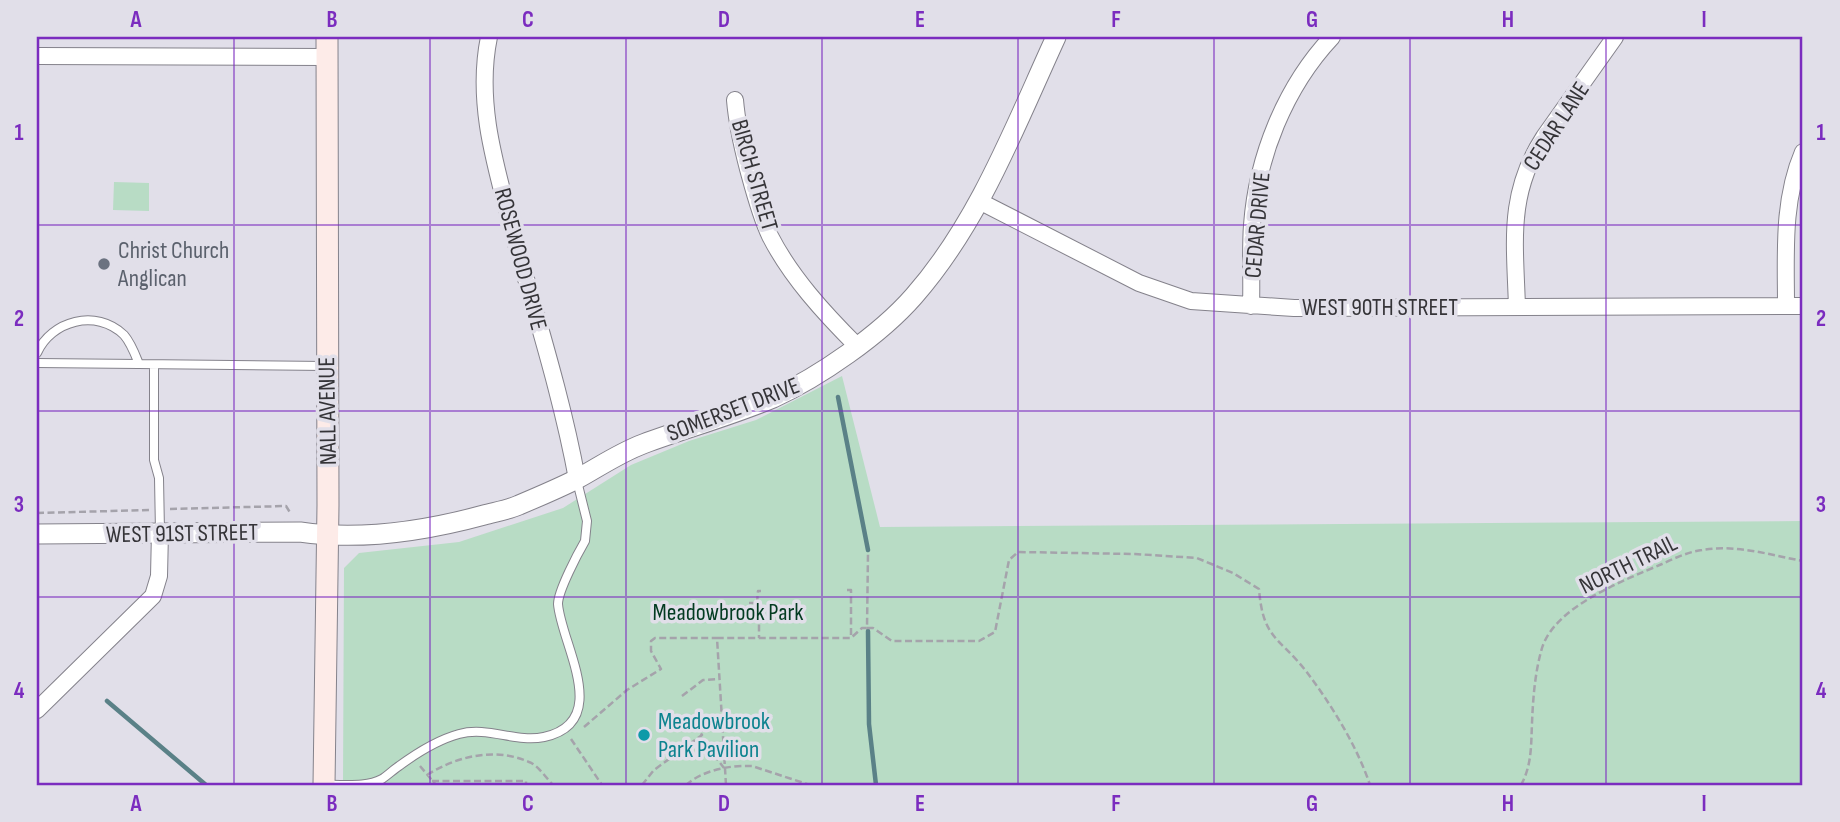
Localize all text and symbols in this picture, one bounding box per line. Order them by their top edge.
text: A [130,6,143,34]
text: B [327,6,338,34]
text: C [522,6,534,34]
text: D [718,6,730,34]
text: E [915,6,925,34]
text: F [1111,6,1121,34]
text: G [1306,6,1318,34]
text: H [1502,6,1514,34]
text: I [1701,6,1707,34]
street label: CEDAR LANE [1517,77,1596,176]
street label: BIRCH STREET [725,116,784,234]
text: 1 [14,119,24,147]
text: 1 [1816,119,1826,147]
street label: CEDAR DRIVE [1238,171,1277,279]
street label: ROSEWOOD DRIVE [488,185,553,333]
place label: Christ Church Anglican [117,236,229,293]
marker: Christ Church Anglican [96,256,112,272]
street label: WEST 90TH STREET [1302,293,1458,322]
text: 2 [14,305,24,333]
text: 2 [1816,305,1826,333]
street label: NALL AVENUE [312,357,343,465]
street label: SOMERSET DRIVE [663,371,803,448]
text: 3 [14,491,24,519]
text: 3 [1816,491,1826,519]
street label: WEST 91ST STREET [106,518,259,549]
street label: NORTH TRAIL [1575,528,1682,601]
park label: Meadowbrook Park [653,598,803,627]
text: 4 [14,677,25,705]
text: 4 [1816,677,1827,705]
place label: Meadowbrook Park Pavilion [658,707,770,764]
marker: Meadowbrook Park Pavilion [636,727,652,743]
text: A [130,790,143,818]
text: B [327,790,338,818]
text: C [522,790,534,818]
text: D [718,790,730,818]
text: E [915,790,925,818]
text: F [1111,790,1121,818]
text: G [1306,790,1318,818]
text: H [1502,790,1514,818]
text: I [1701,790,1707,818]

